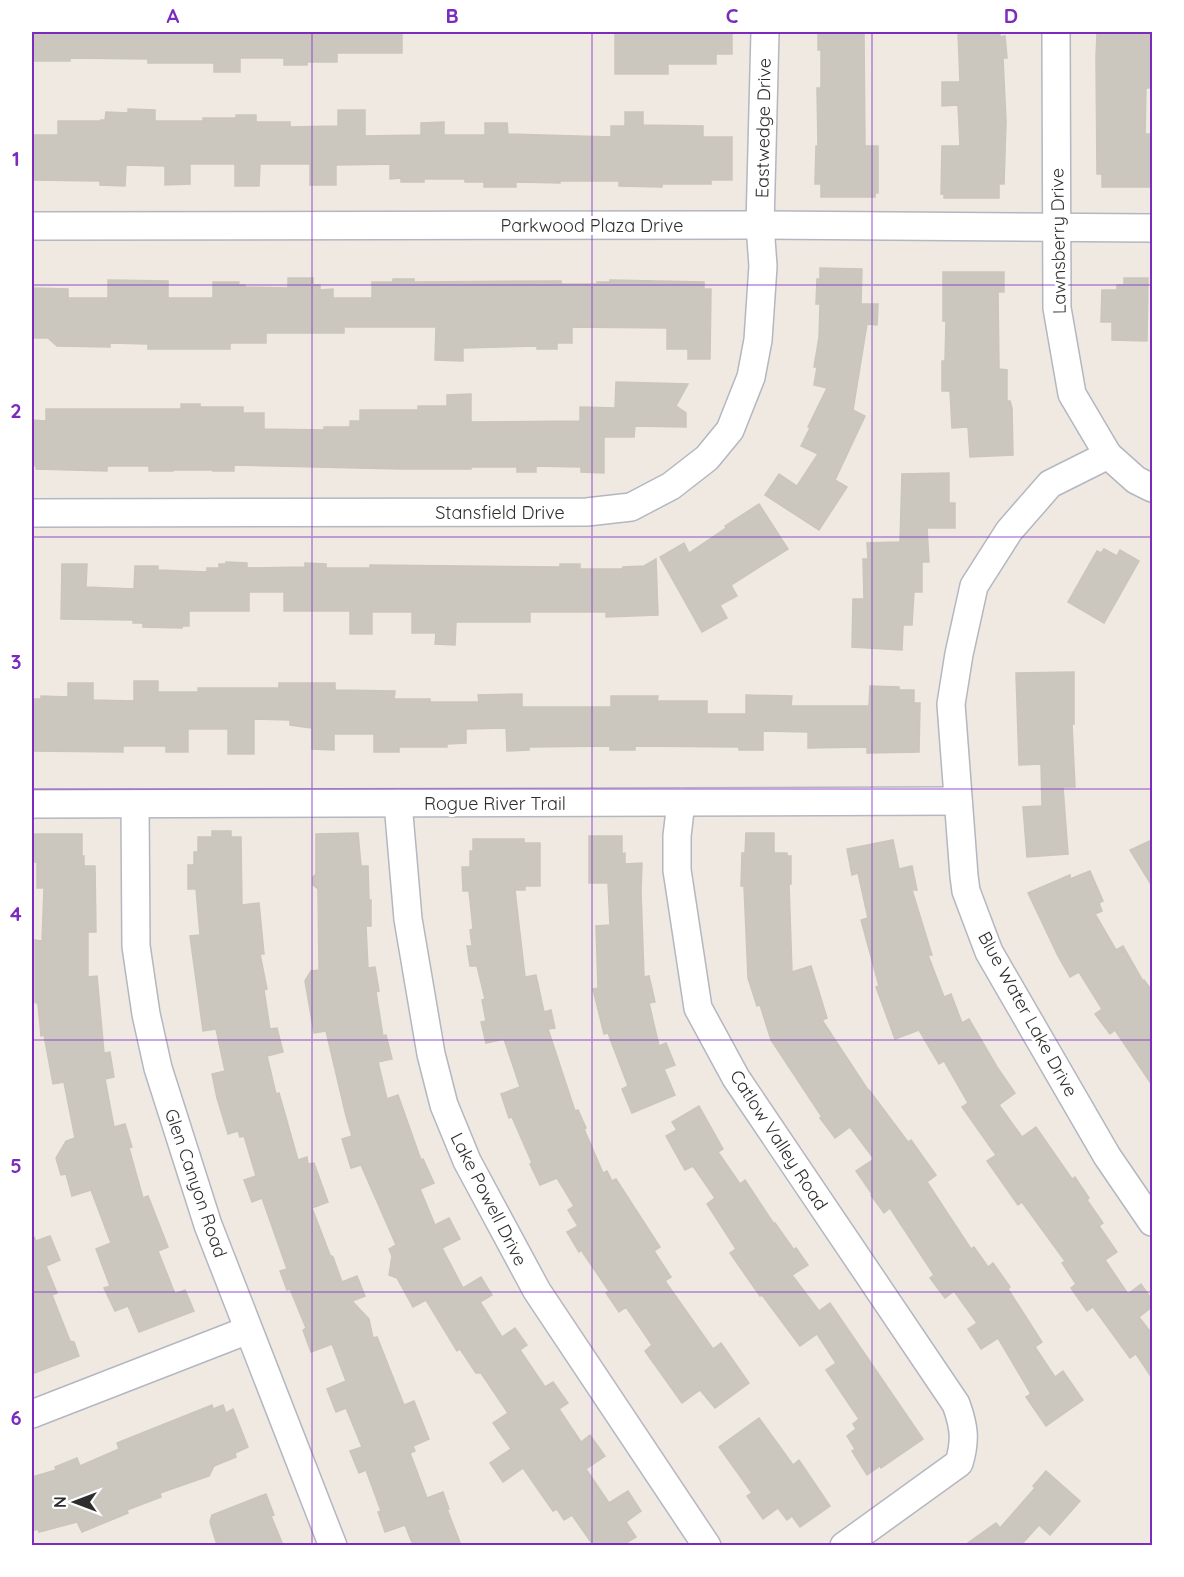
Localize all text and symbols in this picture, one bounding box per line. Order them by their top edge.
text: A [167,3,180,28]
text: B [445,3,459,28]
text: C [726,3,739,28]
text: D [1004,3,1018,28]
street label: Eastwedge Drive [750,58,776,198]
text: 1 [12,146,20,171]
street label: Lawnsberry Drive [1045,168,1071,314]
street label: Parkwood Plaza Drive [501,214,683,237]
text: 2 [10,398,22,423]
street label: Stansfield Drive [435,501,565,524]
text: 3 [11,649,21,674]
street label: Rogue River Trail [424,792,566,815]
text: 4 [10,901,22,926]
street label: Blue Water Lake Drive [973,927,1083,1101]
street label: Catlow Valley Road [725,1066,833,1214]
street label: Glen Canyon Road [160,1106,232,1260]
street label: Lake Powell Drive [446,1129,532,1269]
text: 5 [10,1153,22,1178]
text: 6 [10,1405,22,1430]
north arrow [45,1472,105,1532]
text: N [50,1496,70,1508]

